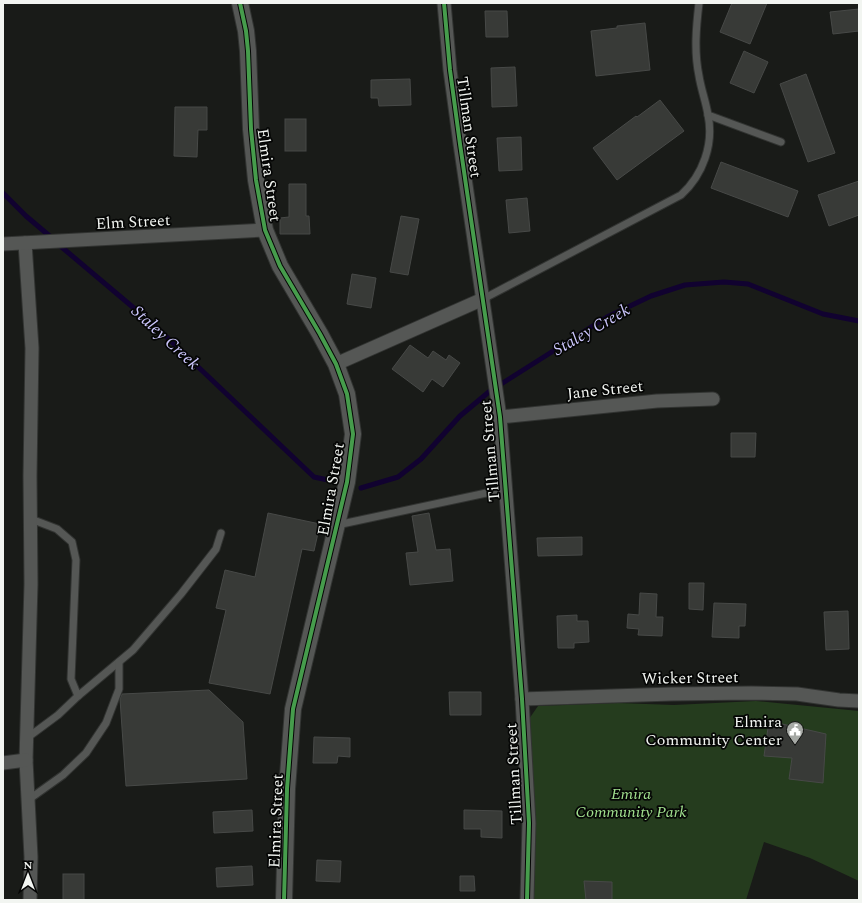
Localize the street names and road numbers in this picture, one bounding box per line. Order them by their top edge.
street label: Tillman Street [450,75,488,180]
street label: Elmira Street [251,127,287,224]
street label: Elm Street [95,208,171,236]
street label: Jane Street [566,374,645,406]
street label: Tillman Street [474,399,506,503]
street label: Elmira Street [311,440,351,538]
street label: Wicker Street [641,665,739,691]
street label: Tillman Street [499,722,529,826]
street label: Elmira Street [262,773,290,869]

